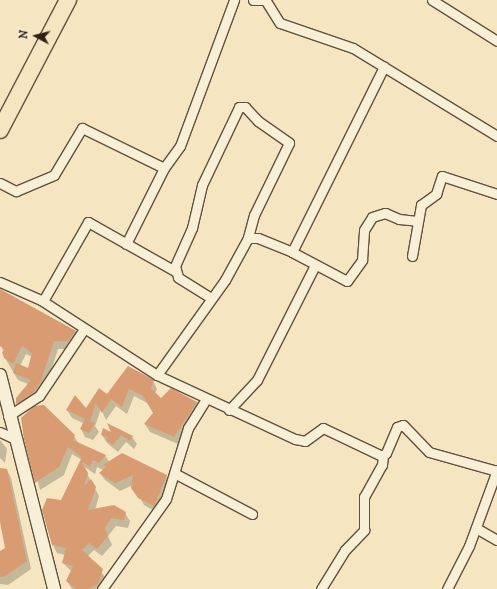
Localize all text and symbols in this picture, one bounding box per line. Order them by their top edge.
north arrow [16,16,56,56]
text: N [17,29,32,40]

